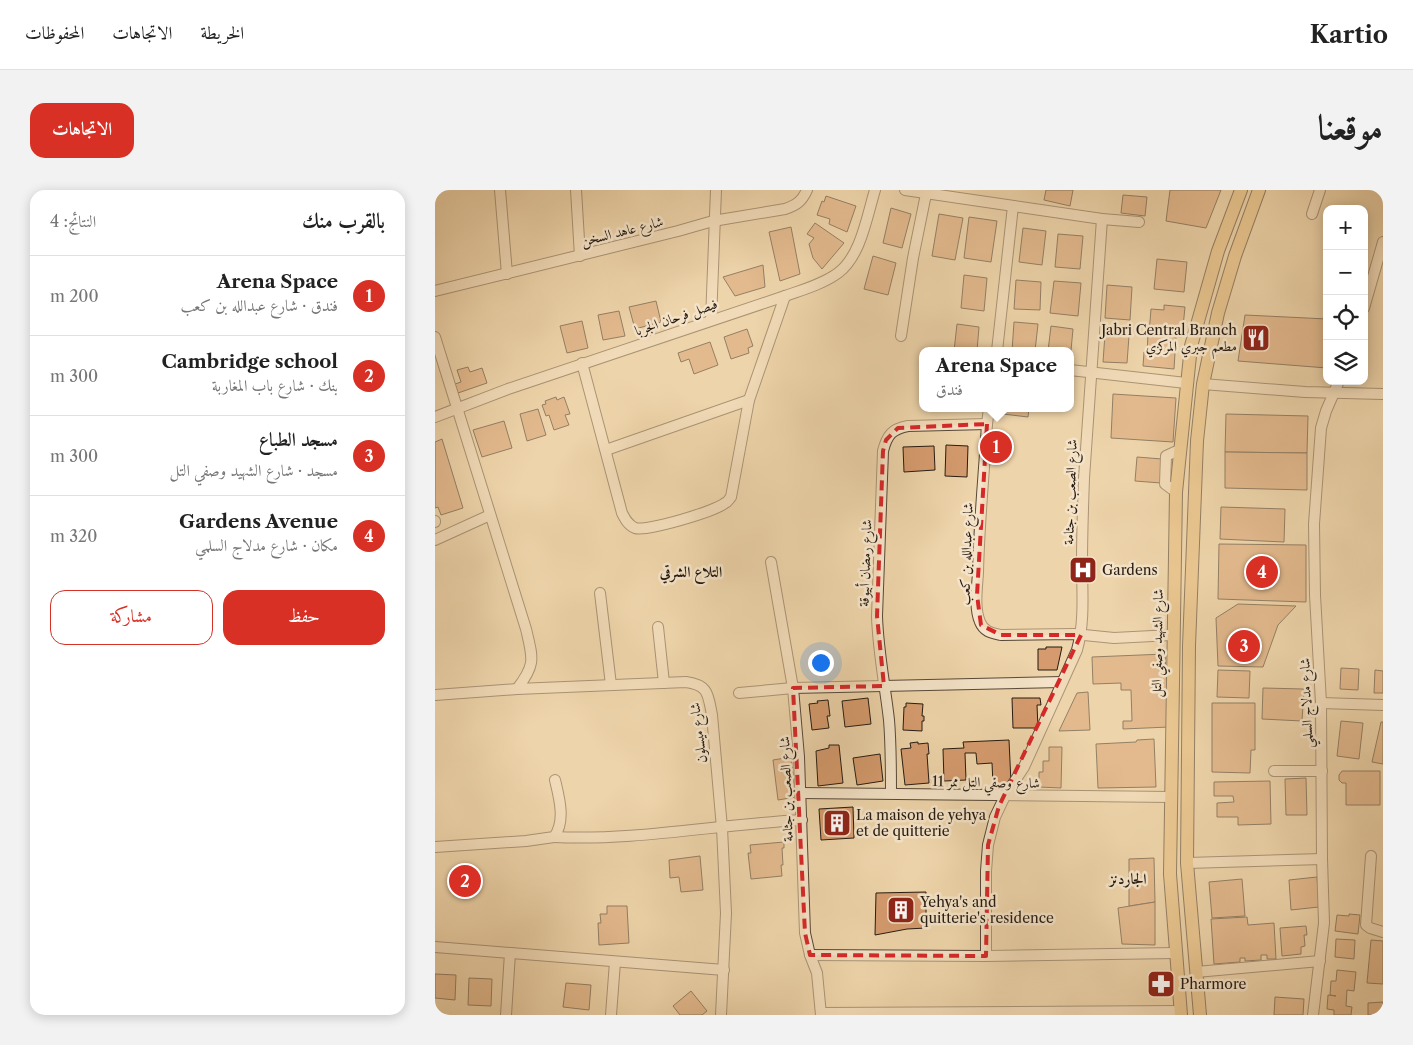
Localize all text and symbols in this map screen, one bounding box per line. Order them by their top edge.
text: Kartio [1310,20,1388,49]
text: المحفوظات [25,22,84,44]
text: الاتجاهات [112,22,172,44]
text: الخريطة [200,22,244,44]
button: الاتجاهات [30,103,134,158]
text: موقعنا [1318,105,1383,148]
map controls [1323,205,1368,385]
button: + [1323,205,1368,250]
text: بالقرب منك [302,208,385,233]
text: النتائج: 4 [50,211,96,231]
street label: شارع عاهد السخن [579,212,666,253]
button: − [1323,250,1368,295]
text: Arena Space [217,270,338,293]
text: 200 m [50,286,99,306]
text: 1 [365,286,373,306]
street label: فيصل فرحان الجربا [632,294,720,341]
text: فندق · شارع عبدالله بن كعب [180,295,338,315]
button: locate [1323,295,1368,340]
place label: Jabri Central Branch مطعم جبري المركزي [1099,321,1237,360]
restaurant icon: Jabri Central Branch مطعم جبري المركزي [1241,323,1271,353]
button: layers [1323,340,1368,385]
popup [919,347,1074,412]
text: Cambridge school [162,350,338,373]
text: Arena Space [936,354,1057,377]
text: 300 m [50,366,98,386]
text: 2 [364,366,374,386]
text: بنك · شارع باب المغاربة [212,375,338,395]
text: فندق [936,379,963,399]
text: مسجد الطباع [259,428,338,451]
pin: 1 [980,428,1012,466]
street label: شارع الصعب بن جثامة [1059,439,1084,545]
text: 300 m [50,446,98,466]
text: 3 [364,446,374,466]
text: مسجد · شارع الشهيد وصفي التل [169,460,338,480]
street label: شارع عبدالله بن كعب [955,502,980,606]
text: Gardens Avenue [179,510,338,533]
street label: شارع رمضان أبيوقة [853,519,879,607]
text: 320 m [50,526,97,546]
text: 4 [364,526,374,546]
text: مكان · شارع مدلاج السلمي [195,535,338,555]
pin: 4 [1246,553,1278,591]
hospital icon: Gardens [1068,555,1098,585]
place label: Gardens [1102,561,1158,579]
district label: التلاع الشرقي [659,562,722,584]
street label: شارع الشهيد وصفي التل [1147,588,1172,698]
button: مشاركة [50,590,213,645]
button: حفظ [223,590,385,645]
pin: 3 [1228,627,1260,665]
your location [808,650,834,676]
street label: شارع مدلاج السلمي [1295,657,1321,748]
street label: شارع ميسلون [685,701,714,764]
street label: شارع الصعب بن جثامة [775,736,800,842]
street label: شارع وصفي التل ممر 11 [932,772,1040,797]
place label: La maison de yehya et de quitterie [856,806,987,840]
building icon: La maison de yehya et de quitterie [822,808,852,838]
pin: 2 [449,862,481,900]
district label: الجاردنز [1107,869,1147,888]
place label: Yehya's and quitterie's residence [919,893,1054,927]
building icon: Yehya's and quitterie's residence [886,895,916,925]
pharmacy icon: Pharmore [1146,969,1176,999]
place label: Pharmore [1180,975,1247,993]

